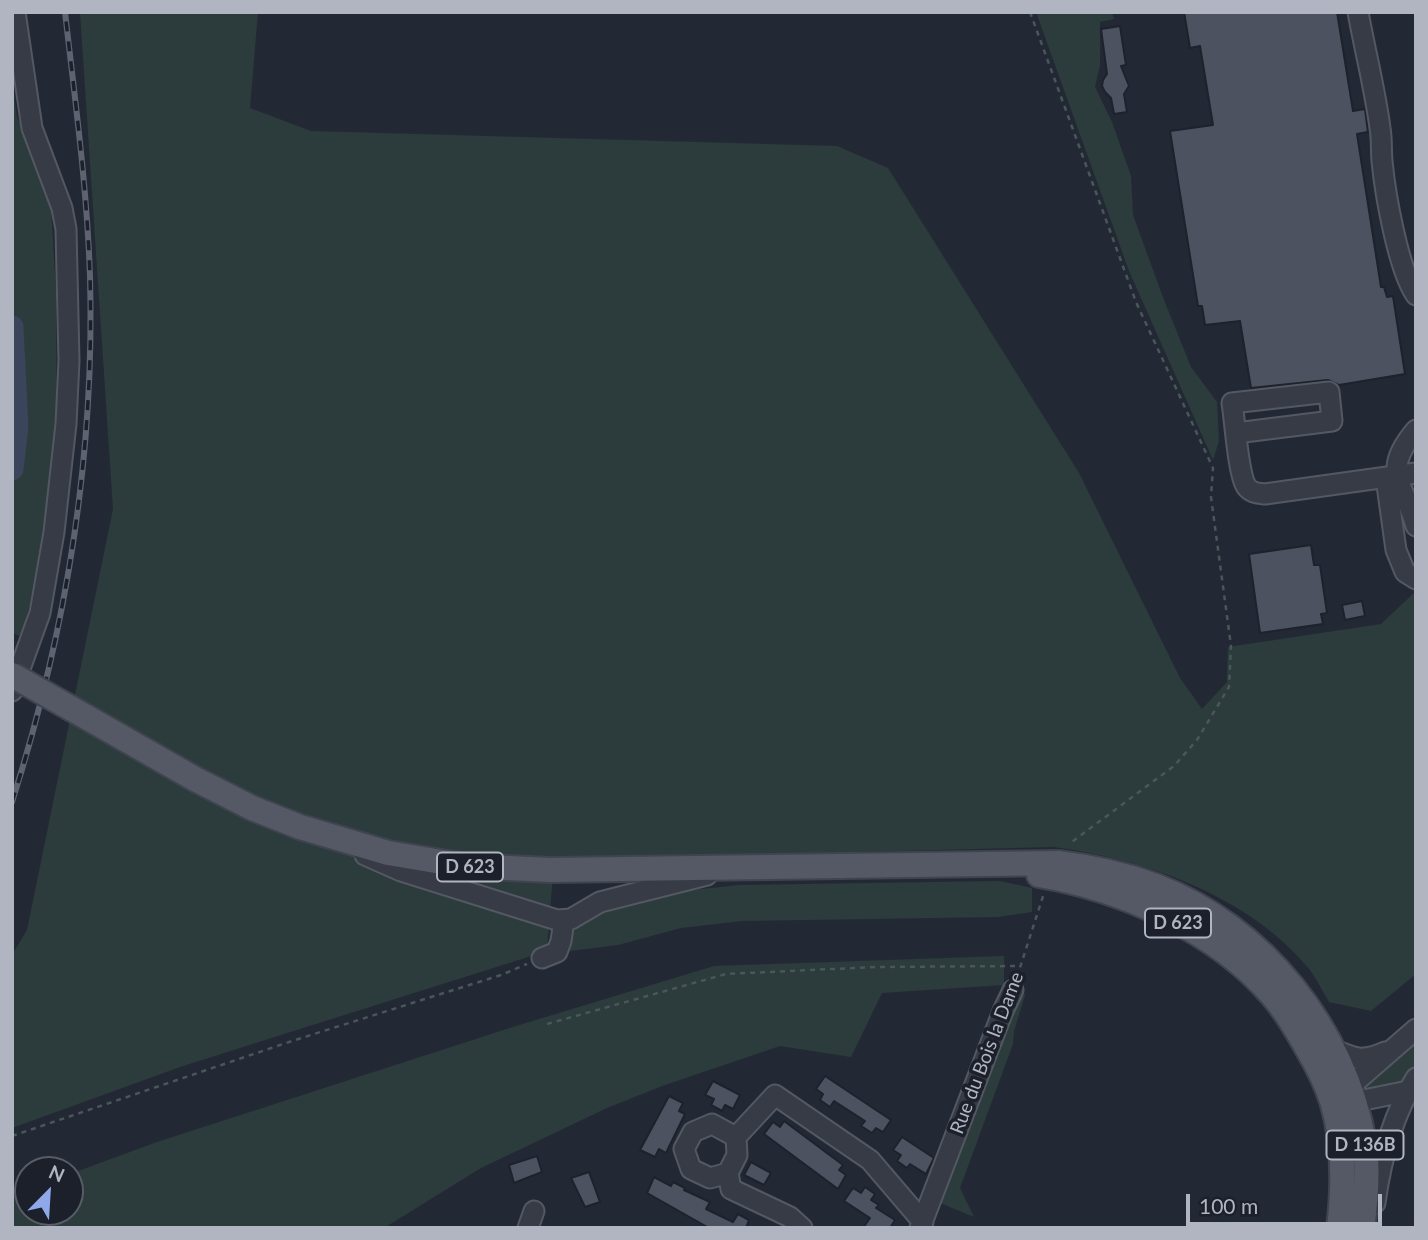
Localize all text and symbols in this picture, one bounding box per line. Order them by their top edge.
road number: D 623 [437,852,503,882]
road number: D 623 [1145,908,1211,938]
street label: Rue du Bois la Dame [946,969,1028,1137]
road number: D 136B [1326,1130,1404,1160]
north arrow [14,1156,84,1226]
text: N [46,1160,68,1187]
scale bar [1190,1180,1386,1224]
text: 100 m [1199,1193,1258,1218]

